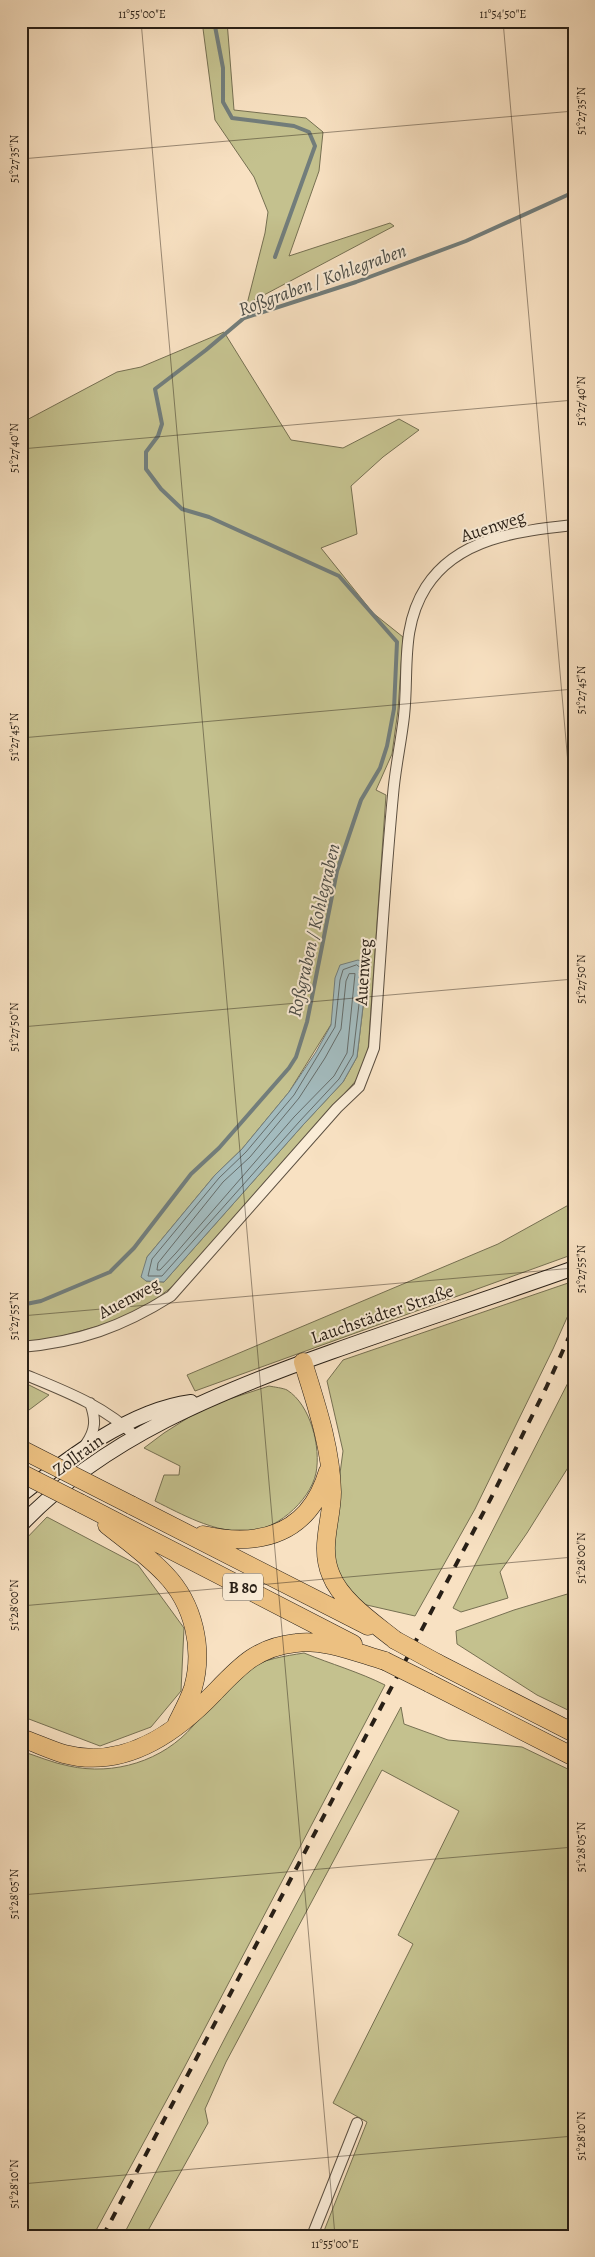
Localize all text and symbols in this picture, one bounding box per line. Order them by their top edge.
text: 11°55'00"E [118,6,166,22]
text: 11°54'50"E [480,6,526,22]
text: 51°27'35"N [573,87,589,135]
text: 51°27'35"N [6,135,22,183]
water label: Roßgraben / Kohlegraben [235,237,410,322]
text: 51°27'40"N [573,376,589,426]
text: 51°27'40"N [6,423,22,473]
street label: Auenweg [457,504,528,548]
text: 51°27'45"N [573,665,589,714]
text: 51°27'45"N [6,712,22,761]
water label: Roßgraben / Kohlegraben [281,841,347,1019]
street label: Auenweg [349,938,377,1007]
text: 51°27'50"N [573,954,589,1004]
text: 51°27'50"N [6,1002,22,1052]
text: 51°27'55"N [573,1244,589,1293]
street label: Auenweg [93,1272,164,1325]
street label: Lauchstädter Straße [307,1278,457,1350]
text: 51°27'55"N [6,1291,22,1340]
street label: Zollrain [48,1428,108,1482]
text: 51°28'00"N [573,1532,589,1584]
road number: B 80 [223,1574,263,1600]
text: 51°28'00"N [6,1579,22,1631]
text: 51°28'05"N [573,1821,589,1872]
text: 51°28'05"N [6,1868,22,1919]
text: 51°28'10"N [573,2111,589,2161]
text: 51°28'10"N [6,2159,22,2209]
text: 11°55'00"E [311,2236,359,2252]

